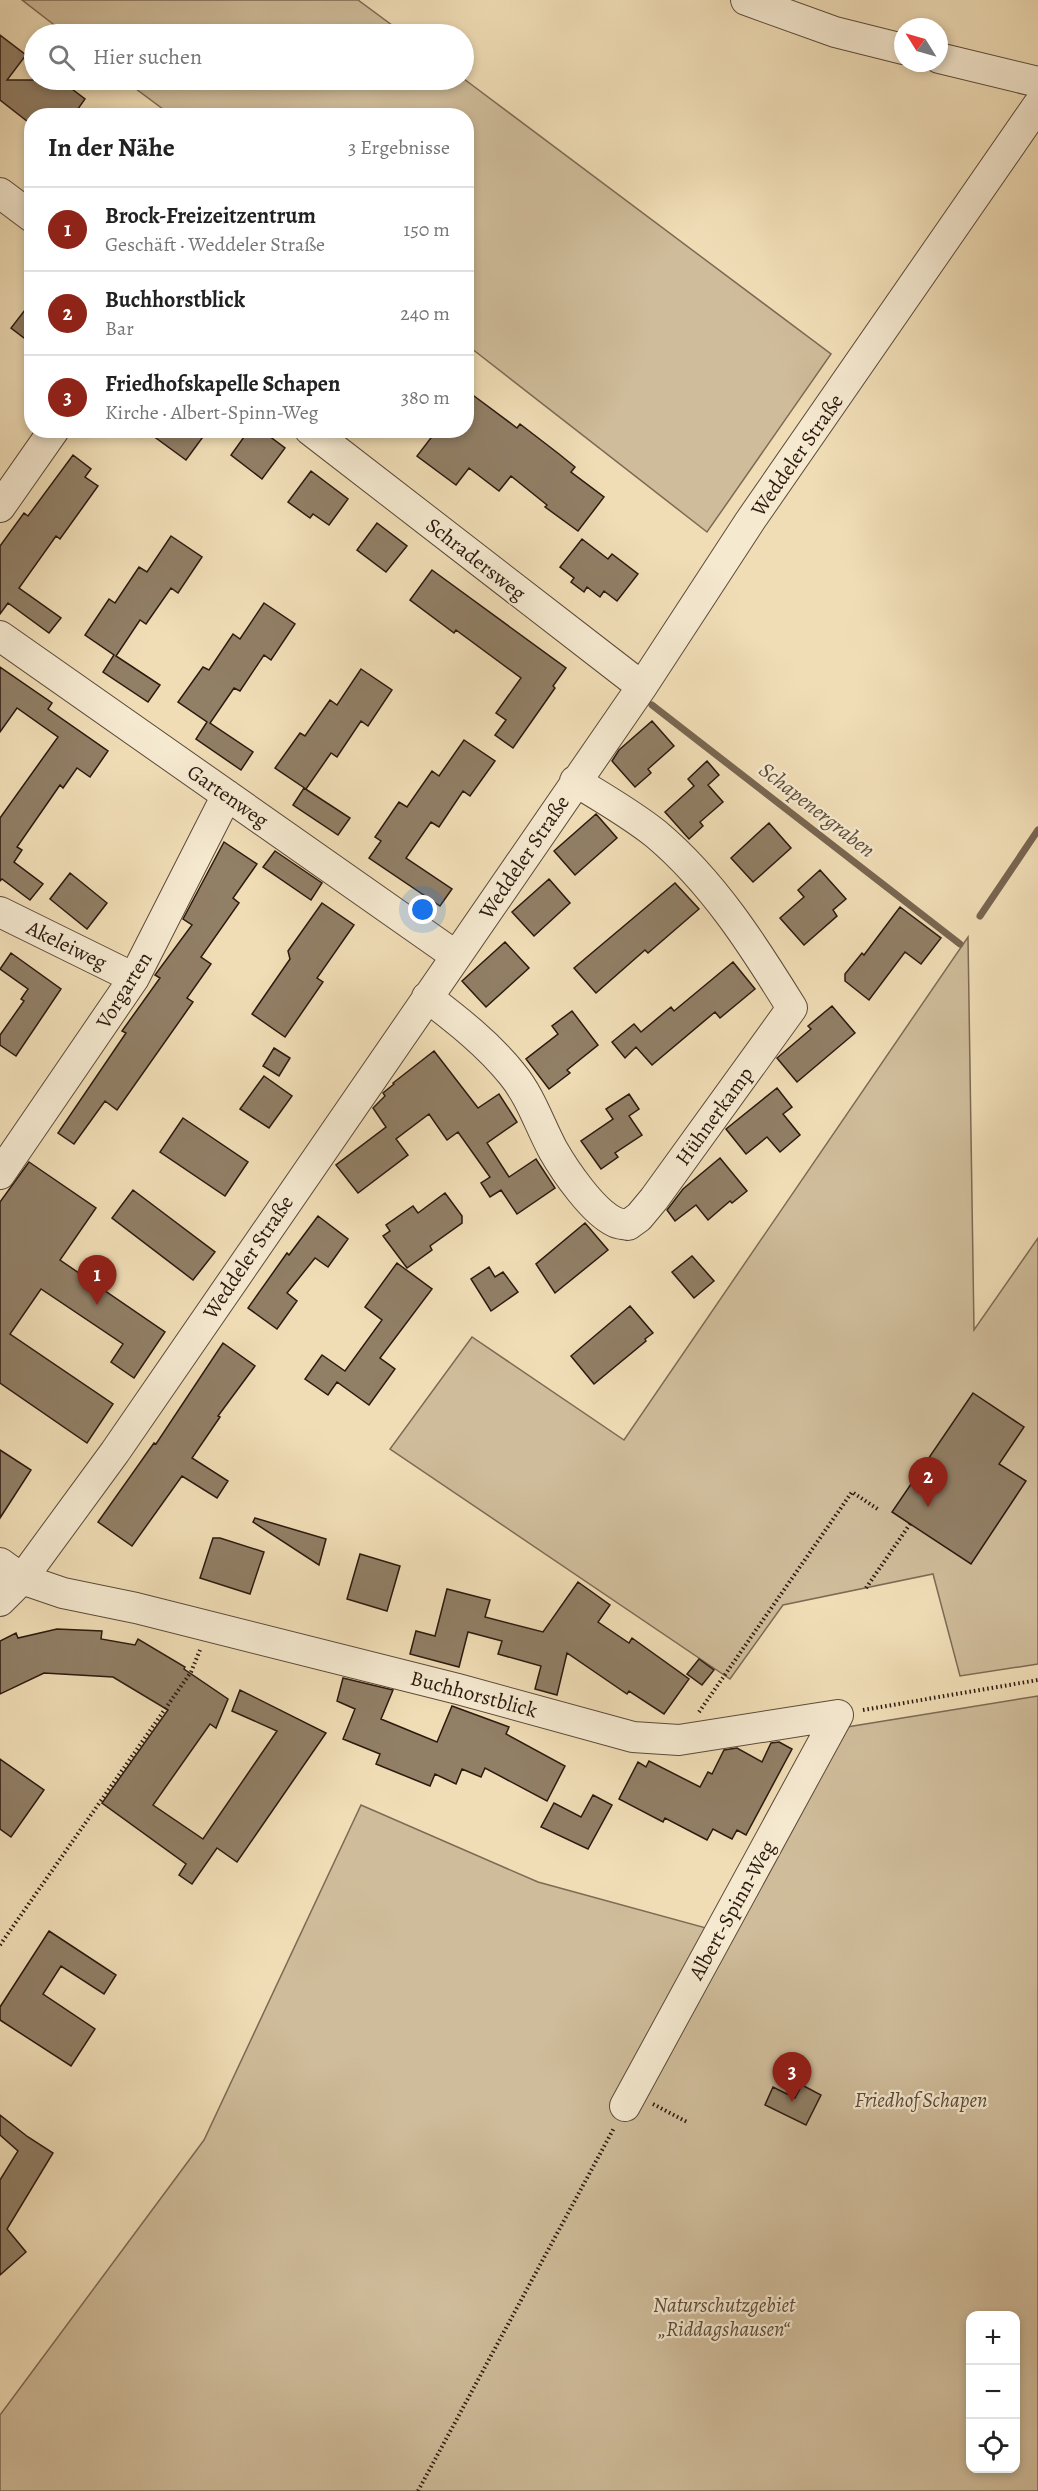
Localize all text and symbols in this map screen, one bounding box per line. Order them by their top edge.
north arrow [894,18,948,72]
search box [24,24,474,90]
icon: search [45,41,78,74]
text: Hier suchen [93,42,202,72]
text: In der Nähe [48,130,175,165]
text: 3 Ergebnisse [348,134,450,161]
text: Brock-Freizeitzentrum [105,201,316,231]
text: 1 [64,216,71,243]
text: 150 m [403,216,450,243]
text: Geschäft · Weddeler Straße [105,231,325,258]
text: Buchhorstblick [105,285,245,315]
text: 2 [63,300,72,327]
text: 240 m [400,300,450,327]
text: Bar [105,315,134,342]
text: Friedhofskapelle Schapen [105,369,340,399]
text: 3 [63,384,72,411]
text: 380 m [401,384,450,411]
street label: Weddeler Straße [744,388,850,523]
text: Kirche · Albert-Spinn-Weg [105,399,318,426]
street label: Schradersweg [420,511,532,607]
water label: Schapenergraben [753,755,881,865]
street label: Gartenweg [182,758,275,834]
street label: Weddeler Straße [472,790,576,925]
your location [408,895,437,924]
street label: Akeleiweg [21,913,112,977]
street label: Vorgarten [89,946,159,1035]
street label: Hühnerkamp [669,1061,759,1171]
street label: Weddeler Straße [196,1190,300,1325]
pin: 1 [78,1256,116,1305]
pin: 2 [908,1458,948,1507]
street label: Buchhorstblick [408,1664,541,1725]
street label: Albert-Spinn-Weg [682,1835,782,1986]
pin: 3 [772,2052,812,2102]
park label: Friedhof Schapen [855,2086,987,2114]
park label: Naturschutzgebiet „Riddagshausen“ [653,2291,796,2343]
map controls [966,2311,1020,2473]
button: + [966,2311,1020,2365]
button: − [966,2365,1020,2419]
button: locate [966,2419,1020,2473]

